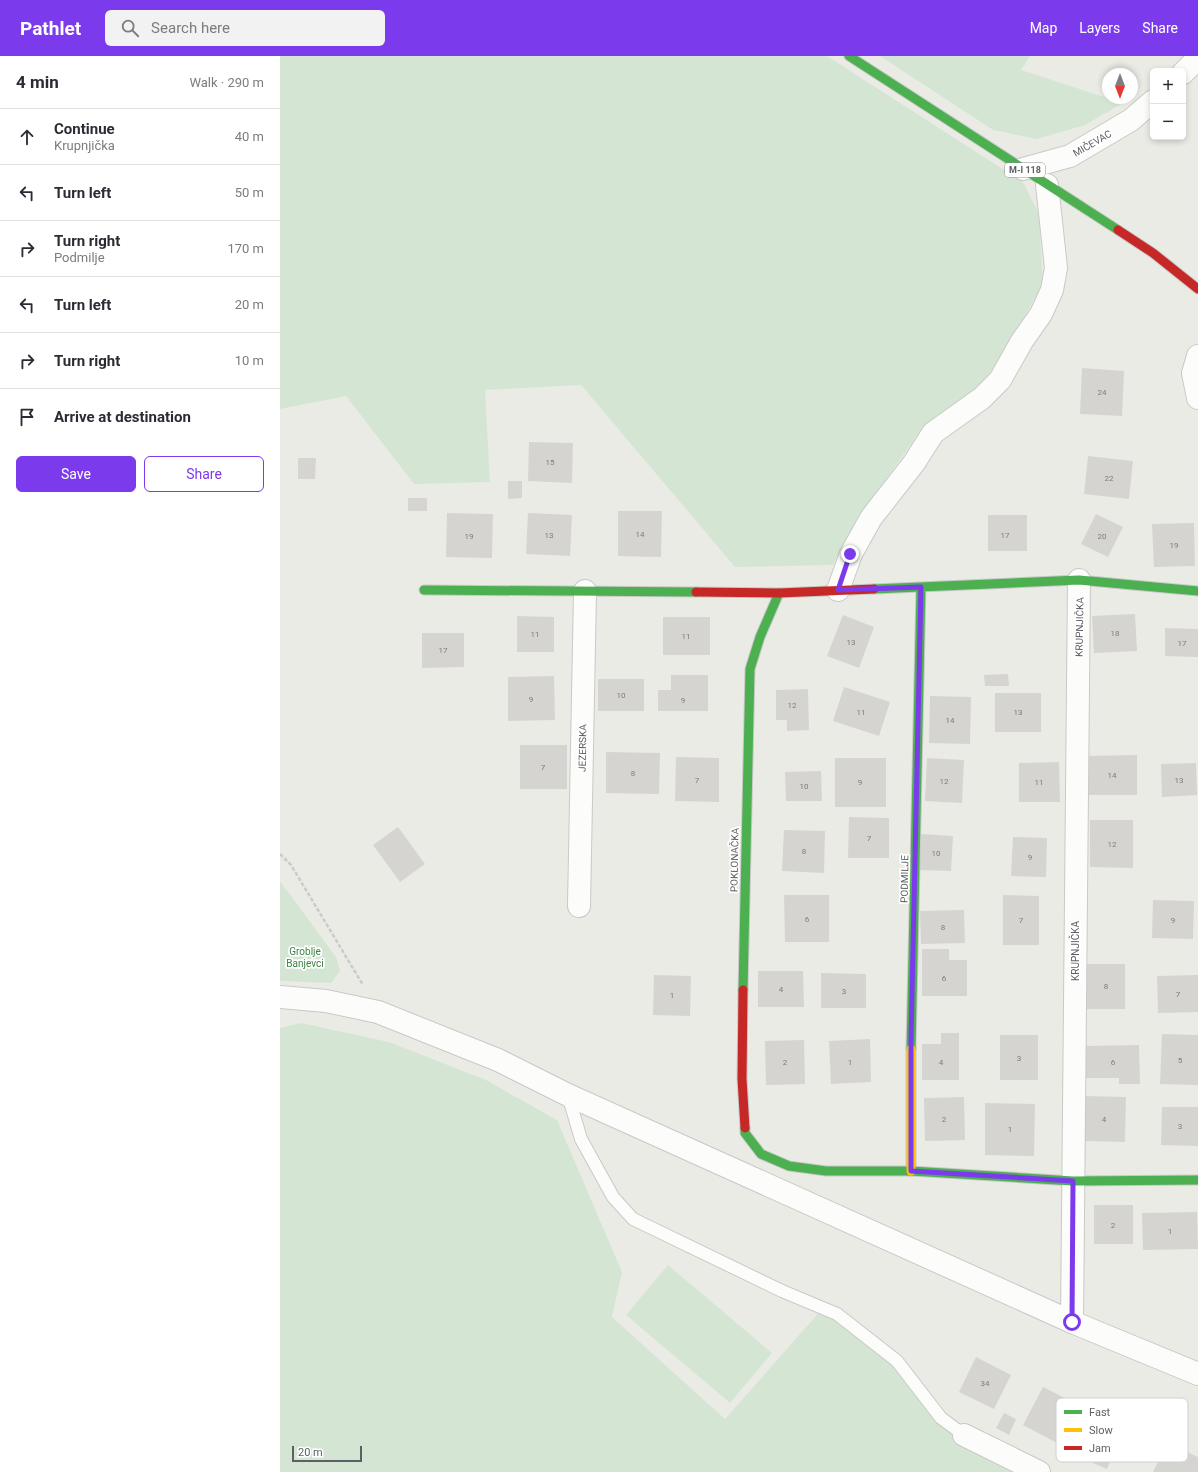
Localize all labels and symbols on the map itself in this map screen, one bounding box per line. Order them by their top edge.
north arrow [1102,68,1138,104]
street label: MIČEVAC [1070,126,1114,159]
road number: M-I 118 [1005,163,1045,177]
house number: 24 [1098,388,1107,397]
house number: 15 [546,458,555,467]
house number: 22 [1105,474,1114,483]
house number: 14 [636,530,645,539]
house number: 13 [545,531,554,540]
house number: 17 [1001,531,1010,540]
house number: 19 [465,532,474,541]
house number: 20 [1098,532,1107,541]
house number: 19 [1170,541,1179,550]
route end [841,545,859,563]
street label: KRUPNJIČKA [1071,596,1086,657]
house number: 18 [1111,629,1120,638]
house number: 11 [531,630,540,639]
house number: 11 [682,632,691,641]
house number: 13 [847,638,856,647]
house number: 17 [1178,639,1187,648]
house number: 17 [439,646,448,655]
house number: 10 [617,691,626,700]
house number: 9 [529,695,533,704]
house number: 9 [681,696,685,705]
house number: 12 [788,701,797,710]
house number: 11 [857,708,866,717]
house number: 13 [1014,708,1023,717]
house number: 14 [946,716,955,725]
street label: JEZERSKA [577,724,588,772]
house number: 7 [541,763,546,772]
house number: 8 [631,769,636,778]
house number: 14 [1108,771,1117,780]
house number: 7 [695,776,700,785]
house number: 13 [1175,776,1184,785]
house number: 12 [940,777,949,786]
house number: 9 [858,778,862,787]
house number: 11 [1035,778,1044,787]
house number: 10 [800,782,809,791]
street label: POKLONAČKA [726,827,741,892]
house number: 7 [867,834,872,843]
house number: 12 [1108,840,1117,849]
house number: 8 [802,847,807,856]
house number: 10 [932,849,941,858]
house number: 9 [1028,853,1032,862]
street label: PODMILJE [899,855,910,903]
house number: 6 [805,915,810,924]
house number: 7 [1019,916,1024,925]
house number: 9 [1171,916,1175,925]
street label: KRUPNJIČKA [1068,921,1081,981]
house number: 8 [941,923,946,932]
park label: Groblje Banjevci [286,946,324,969]
house number: 6 [942,974,947,983]
house number: 8 [1104,982,1109,991]
house number: 4 [779,985,784,994]
house number: 3 [842,987,846,996]
house number: 7 [1176,990,1181,999]
house number: 1 [670,991,674,1000]
house number: 3 [1017,1054,1021,1063]
house number: 5 [1178,1056,1183,1065]
house number: 2 [783,1058,788,1067]
house number: 1 [848,1058,852,1067]
house number: 4 [939,1058,944,1067]
house number: 6 [1111,1058,1116,1067]
house number: 2 [942,1115,947,1124]
house number: 4 [1102,1115,1107,1124]
house number: 3 [1178,1122,1182,1131]
house number: 1 [1008,1125,1012,1134]
house number: 2 [1111,1221,1116,1230]
house number: 1 [1168,1227,1172,1236]
route start [1063,1313,1081,1331]
house number: 34 [981,1379,990,1388]
legend [1056,1398,1188,1462]
text: Fast [1089,1406,1111,1419]
text: Slow [1089,1424,1113,1437]
text: Jam [1089,1442,1111,1455]
scale bar [292,1444,362,1463]

